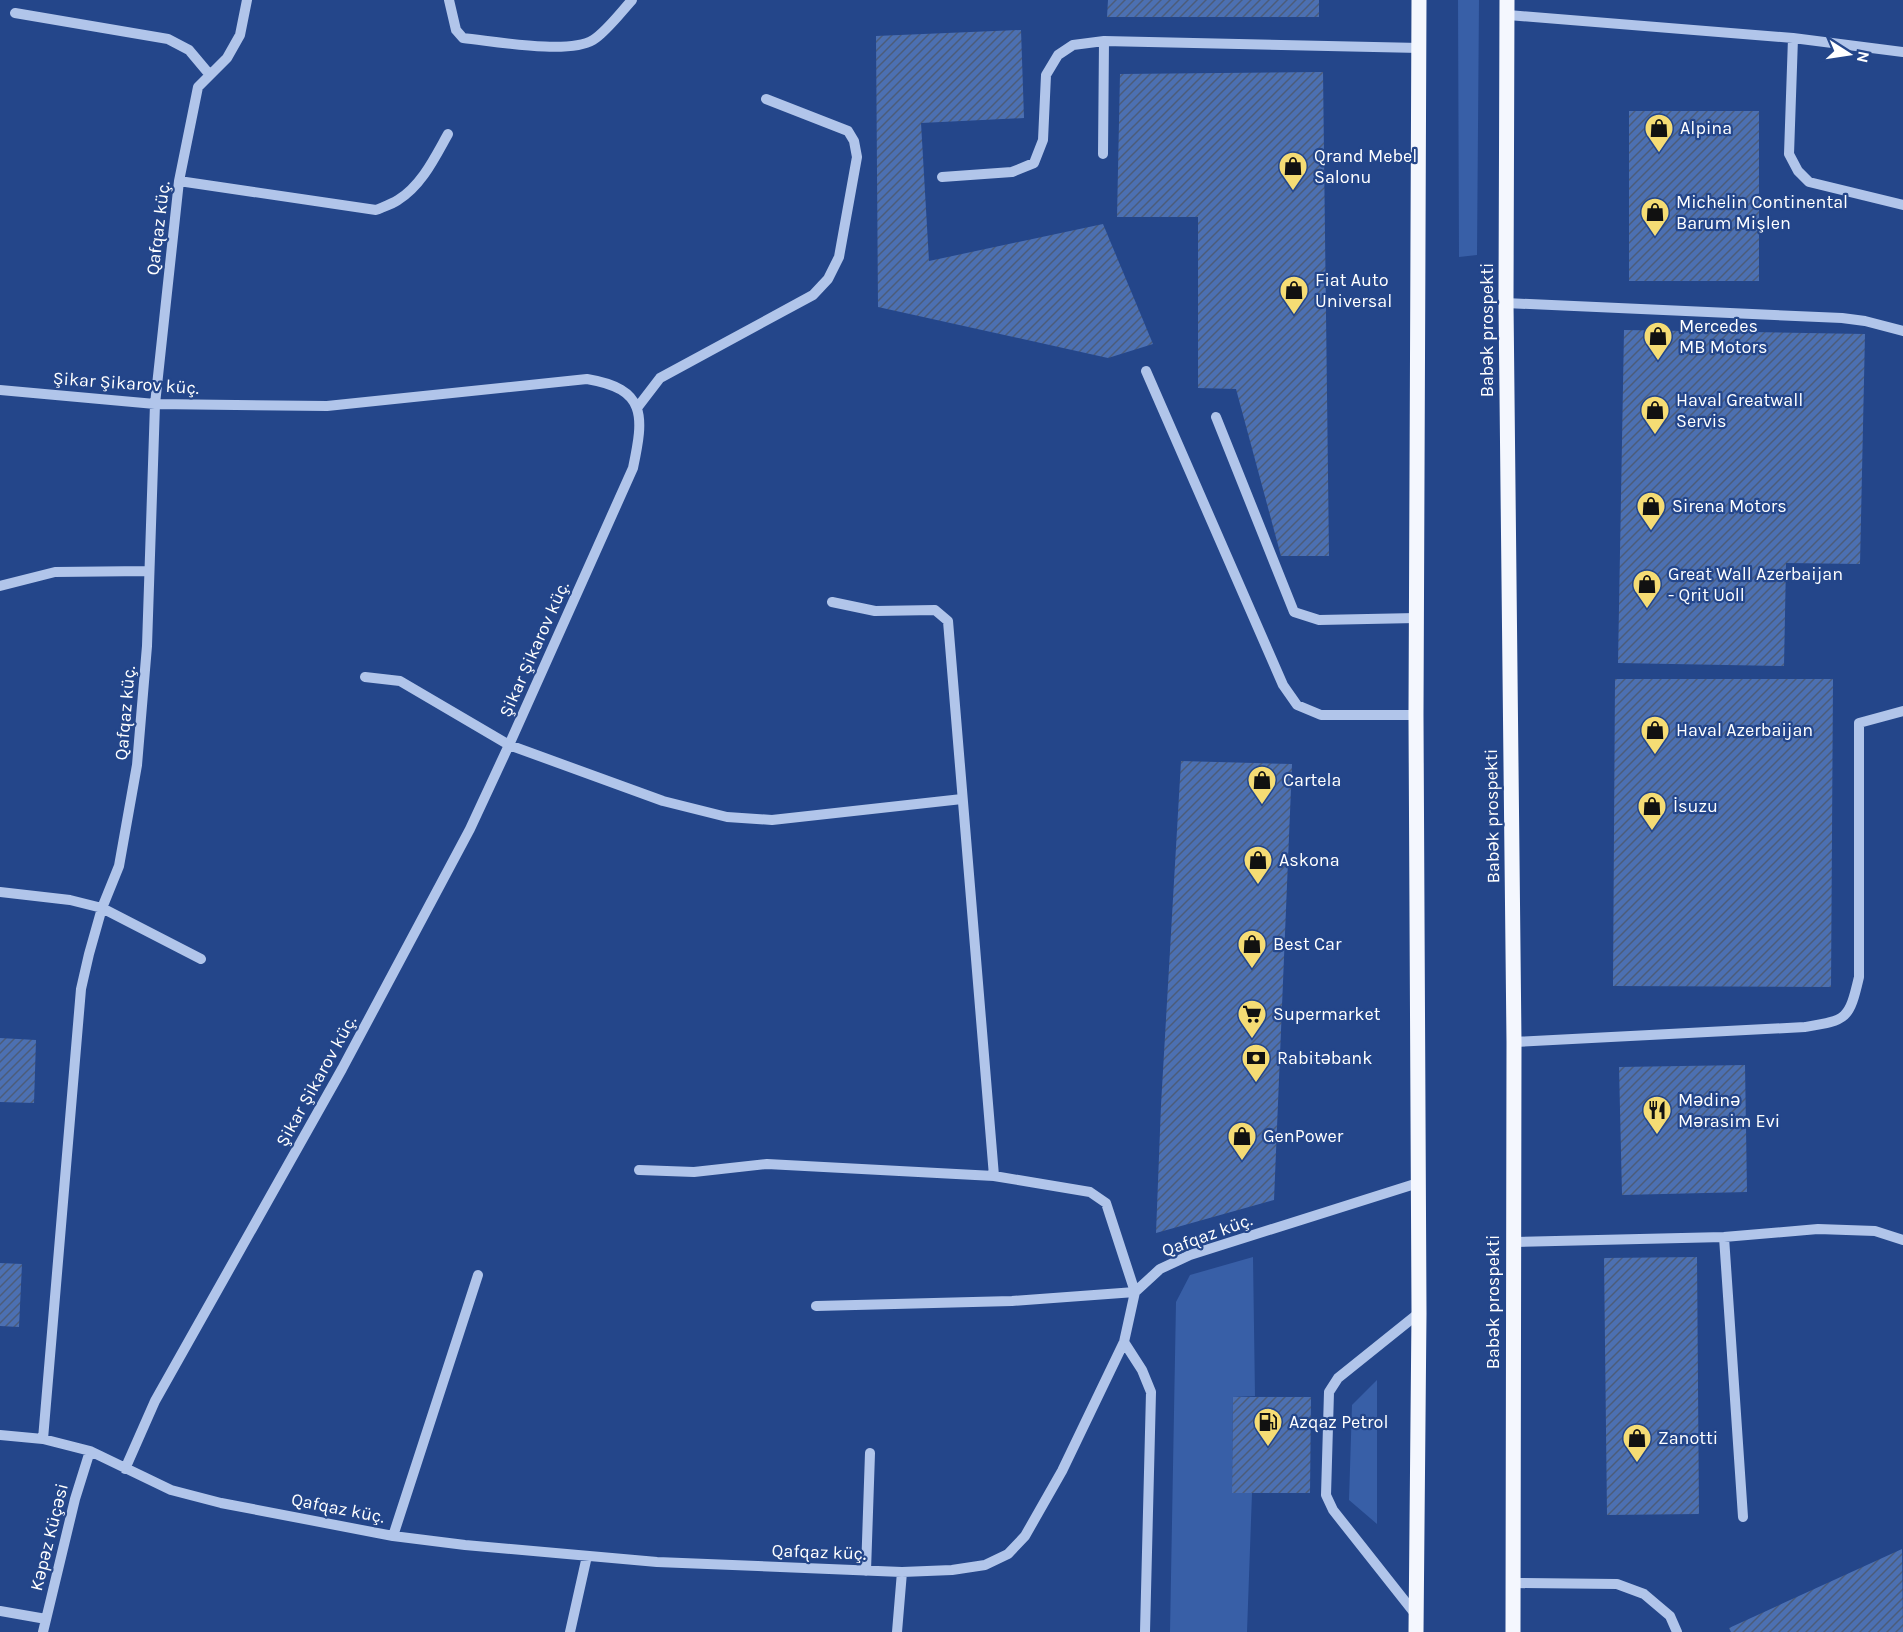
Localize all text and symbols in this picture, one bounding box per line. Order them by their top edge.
north arrow [1819,24,1879,84]
text: N [1853,49,1874,65]
shop icon: Alpina [1643,112,1675,154]
place label: Alpina [1680,117,1732,139]
place label: Qrand Mebel Salonu [1314,145,1417,188]
shop icon: Qrand Mebel Salonu [1277,150,1309,192]
street label: Qafqaz küç. [141,180,175,276]
place label: Michelin Continental Barum Mişlen [1676,191,1848,234]
shop icon: Michelin Continental Barum Mişlen [1639,196,1671,238]
street label: Babək prospekti [1476,263,1498,397]
place label: Fiat Auto Universal [1315,269,1392,312]
shop icon: Fiat Auto Universal [1278,274,1310,316]
place label: Mercedes MB Motors [1679,315,1767,358]
shop icon: Mercedes MB Motors [1642,320,1674,362]
street label: Şikar Şikarov küç. [52,367,200,399]
place label: Haval Greatwall Servis [1676,389,1803,432]
shop icon: Haval Greatwall Servis [1639,394,1671,436]
shop icon: Sirena Motors [1635,490,1667,532]
place label: Sirena Motors [1672,495,1787,517]
place label: Great Wall Azerbaijan - Qrit Uoll [1668,563,1843,606]
shop icon: Great Wall Azerbaijan - Qrit Uoll [1631,568,1663,610]
street label: Şikar Şikarov küç. [494,578,574,720]
street label: Qafqaz küç. [110,665,140,761]
shop icon: Haval Azerbaijan [1639,714,1671,756]
place label: Haval Azerbaijan [1676,719,1813,741]
street label: Babək prospekti [1480,749,1504,883]
shop icon: Cartela [1246,764,1278,806]
place label: Cartela [1283,769,1341,791]
shop icon: İsuzu [1636,790,1668,832]
place label: İsuzu [1673,795,1718,817]
shop icon: Askona [1242,844,1274,886]
place label: Askona [1279,849,1340,871]
shop icon: Best Car [1236,928,1268,970]
place label: Best Car [1273,933,1342,955]
supermarket icon: Supermarket [1236,998,1268,1040]
place label: Supermarket [1273,1003,1381,1025]
street label: Şikar Şikarov küç. [271,1012,361,1150]
bank icon: Rabitəbank [1240,1042,1272,1084]
place label: Rabitəbank [1277,1047,1372,1069]
place label: Mədinə Mərasim Evi [1678,1089,1780,1132]
restaurant icon: Mədinə Mərasim Evi [1641,1094,1673,1136]
shop icon: GenPower [1226,1120,1258,1162]
place label: GenPower [1263,1125,1344,1147]
street label: Qafqaz küç. [1159,1208,1255,1262]
street label: Babək prospekti [1482,1235,1504,1369]
fuel station icon: Azqaz Petrol [1252,1406,1284,1448]
place label: Azqaz Petrol [1289,1411,1389,1433]
shop icon: Zanotti [1621,1422,1653,1464]
place label: Zanotti [1658,1427,1718,1449]
street label: Kəpəz Küçəsi [25,1481,73,1593]
street label: Qafqaz küç. [289,1488,387,1528]
street label: Qafqaz küç. [771,1539,867,1565]

